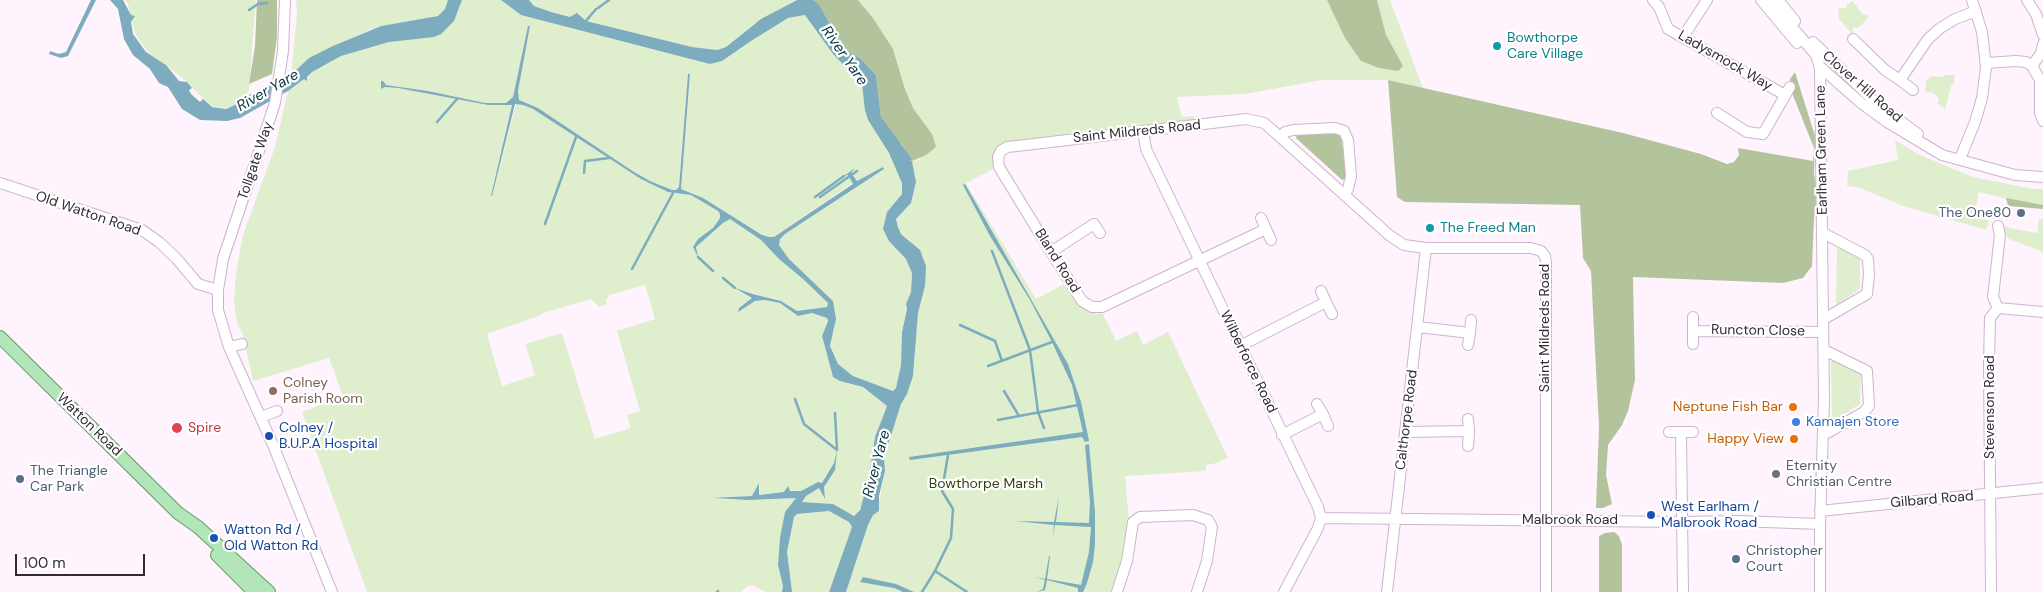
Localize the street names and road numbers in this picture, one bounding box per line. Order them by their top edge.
street label: Ladysmock Way [1675,27,1775,95]
street label: Clover Hill Road [1819,48,1905,126]
street label: Earlham Green Lane [1812,85,1832,215]
street label: Saint Mildreds Road [1072,117,1202,147]
street label: Tollgate Way [235,120,277,202]
street label: Old Watton Road [33,188,143,240]
street label: Bland Road [1031,226,1083,296]
street label: Saint Mildreds Road [1537,264,1553,392]
street label: Wilberforce Road [1216,308,1280,416]
street label: Runcton Close [1711,322,1805,340]
street label: Stevenson Road [1982,355,1998,459]
street label: Calthorpe Road [1393,369,1421,471]
street label: Watton Road [53,390,125,460]
street label: Gilbard Road [1890,488,1974,512]
street label: Malbrook Road [1522,512,1618,528]

